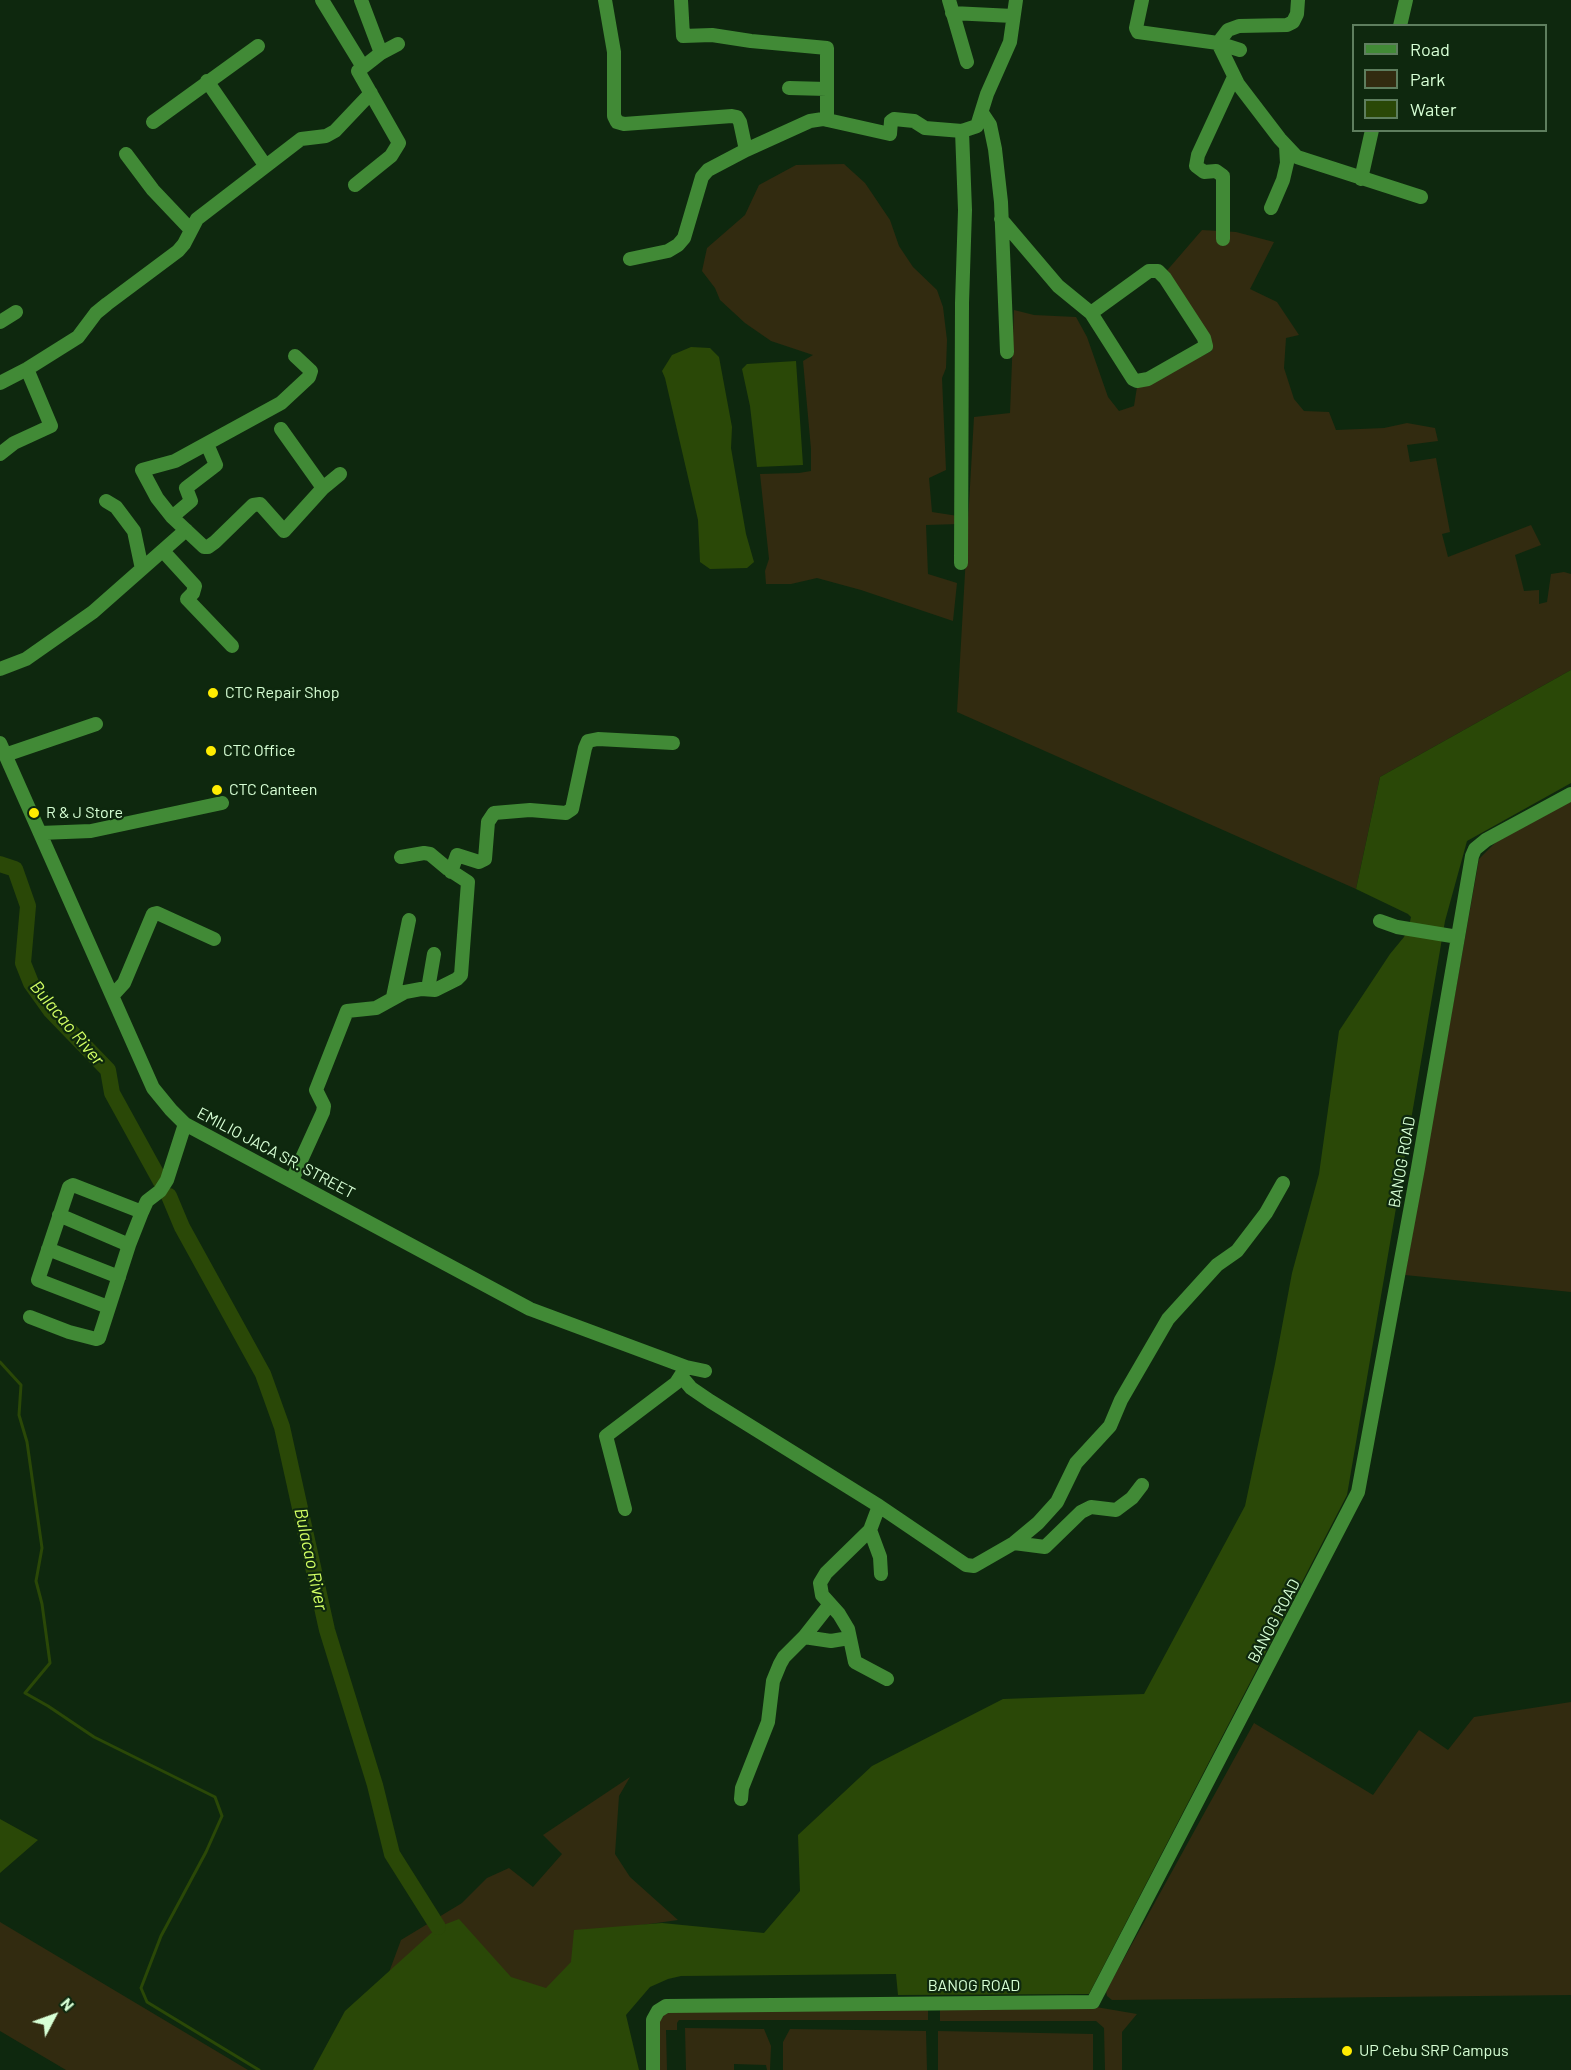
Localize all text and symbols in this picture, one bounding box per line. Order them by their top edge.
legend [1352,24,1547,132]
text: Road [1410,38,1450,60]
text: Park [1410,68,1445,90]
text: Water [1410,98,1457,120]
place label: CTC Repair Shop [225,683,340,703]
marker: CTC Repair Shop [206,686,220,700]
place label: CTC Office [223,741,296,761]
marker: CTC Office [204,744,218,758]
place label: CTC Canteen [229,780,317,800]
marker: CTC Canteen [210,783,224,797]
place label: R & J Store [46,803,123,823]
marker: R & J Store [27,806,41,820]
water label: Bulacao River [25,976,109,1070]
street label: EMILIO JACA SR. STREET [194,1103,358,1203]
street label: BANOG ROAD [1385,1115,1419,1209]
water label: Bulacao River [290,1506,332,1612]
street label: BANOG ROAD [1244,1576,1304,1666]
street label: BANOG ROAD [928,1976,1020,1996]
north arrow [24,1986,84,2046]
text: N [57,1994,79,2014]
place label: UP Cebu SRP Campus [1359,2041,1509,2061]
marker: UP Cebu SRP Campus [1340,2044,1354,2058]

